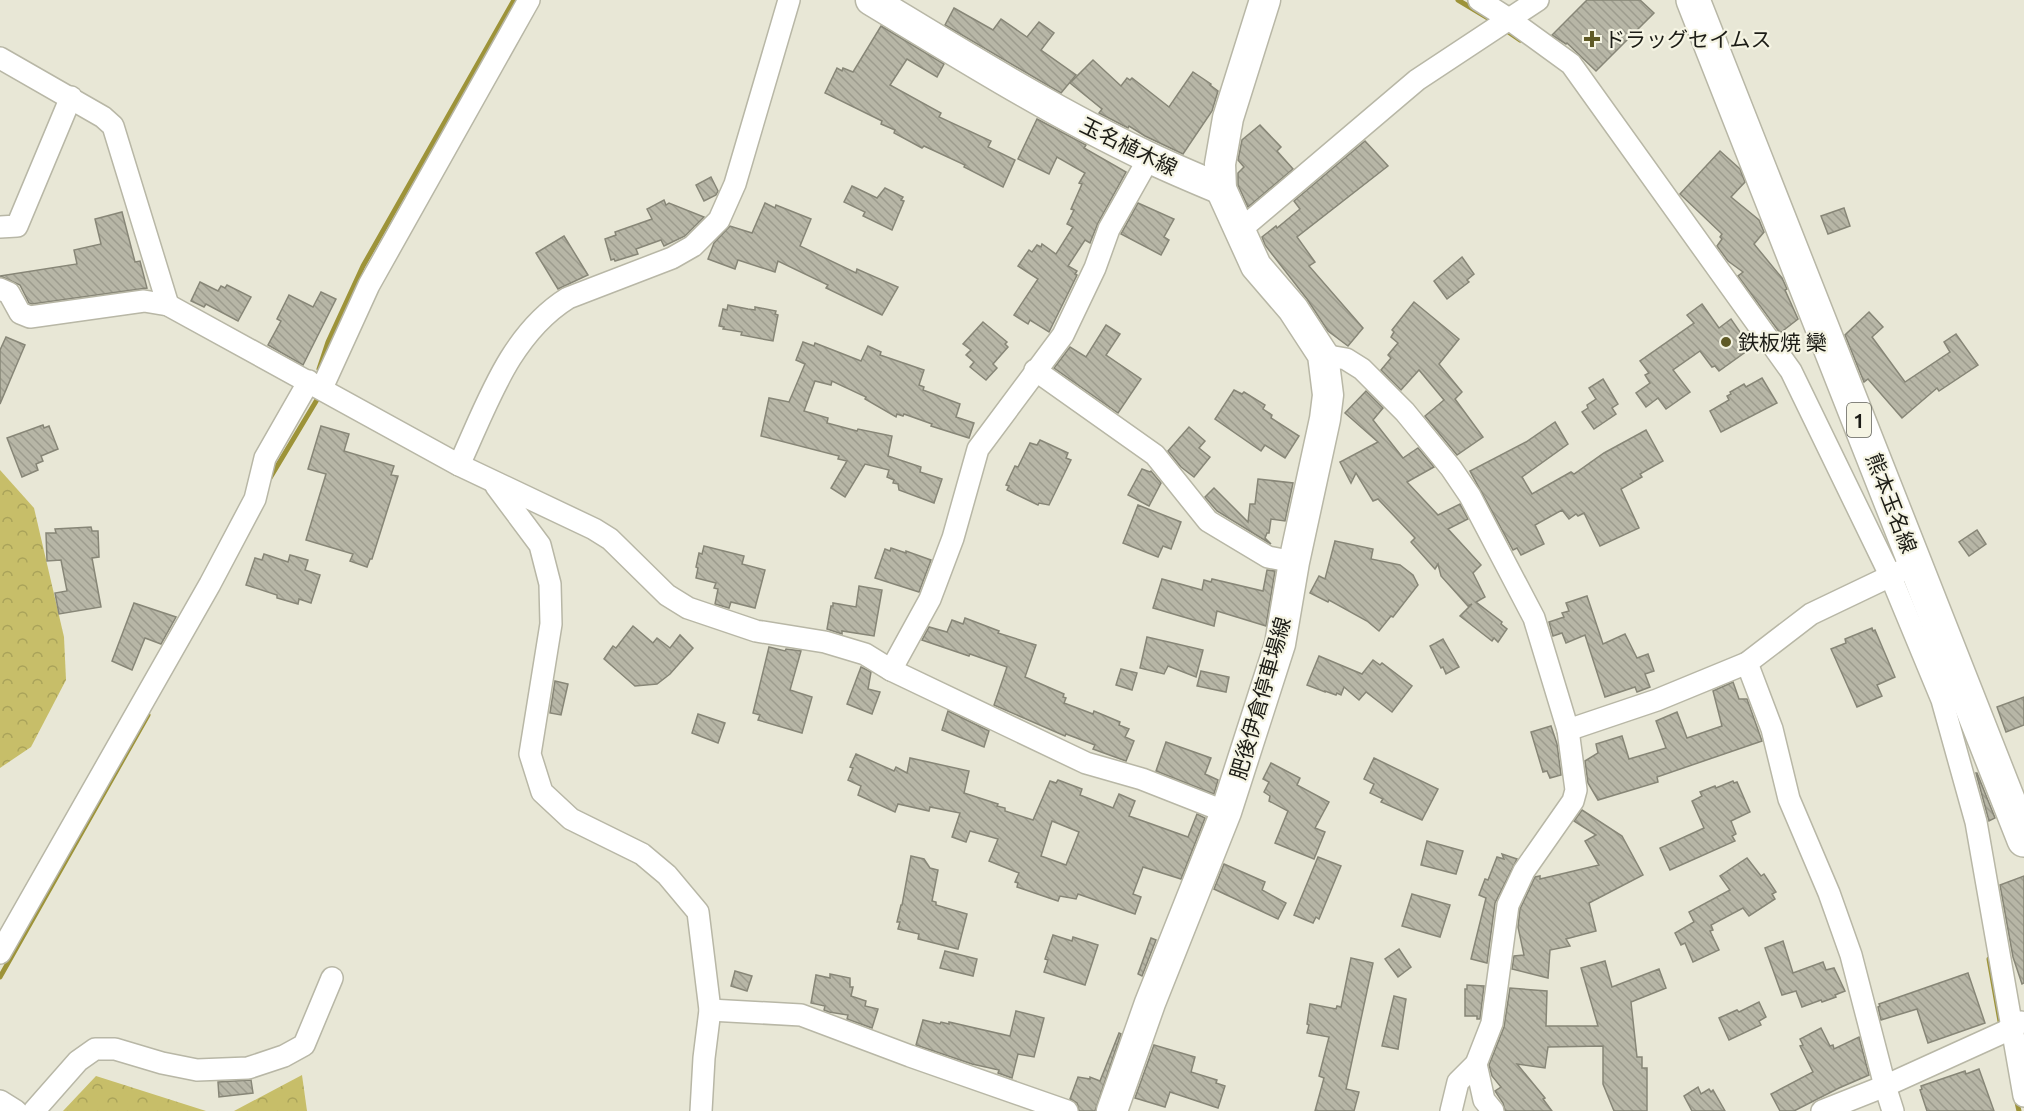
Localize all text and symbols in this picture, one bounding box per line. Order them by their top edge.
place label: ドラッグセイムス [1604,27,1772,51]
marker: ドラッグセイムス [1585,32,1599,46]
street label: 玉名植木線 [1077,112,1181,180]
place label: 鉄板焼 欒 [1738,330,1827,354]
marker: 鉄板焼 欒 [1719,335,1733,349]
road number: 1 [1847,403,1871,437]
street label: 熊本玉名線 [1862,450,1922,556]
street label: 肥後伊倉停車場線 [1225,614,1295,782]

